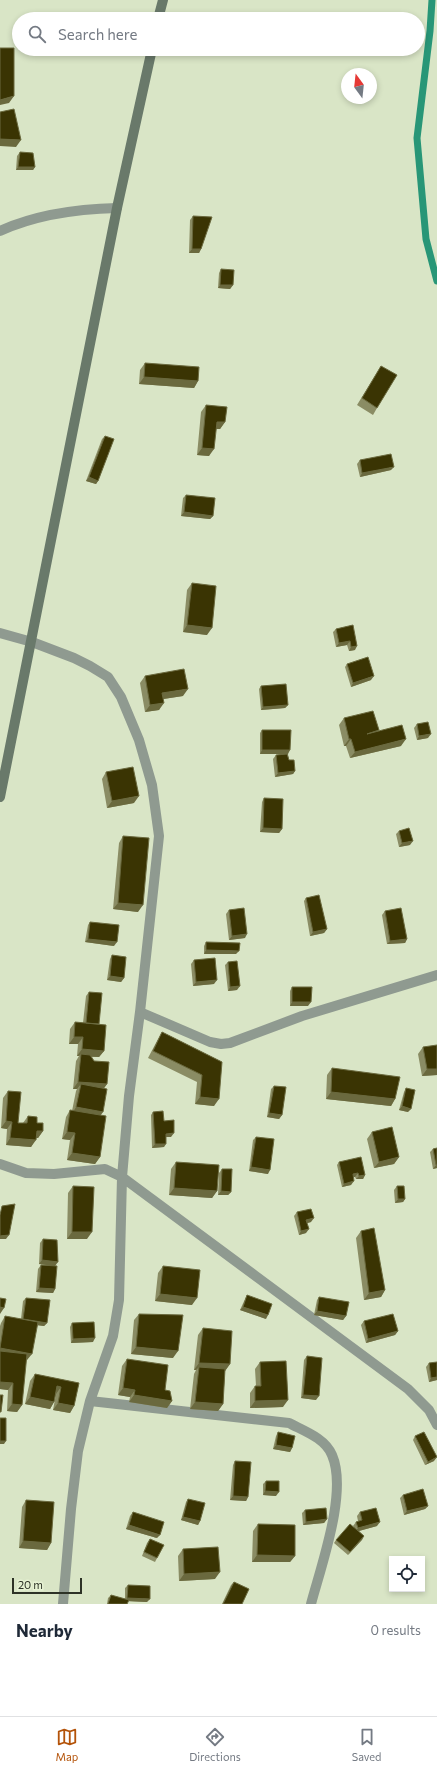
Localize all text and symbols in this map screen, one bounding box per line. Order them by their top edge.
search box [12,12,425,56]
icon: search [26,23,48,45]
text: Search here [58,25,137,43]
north arrow [341,68,377,104]
map controls [389,1556,425,1592]
button: locate [389,1556,425,1592]
scale bar [12,1576,82,1595]
text: 20 m [18,1578,43,1591]
text: Nearby [16,1620,73,1641]
text: 0 results [370,1622,421,1638]
tab: Map [56,1726,78,1763]
tab: Directions [189,1726,241,1763]
tab: Saved [352,1726,381,1763]

